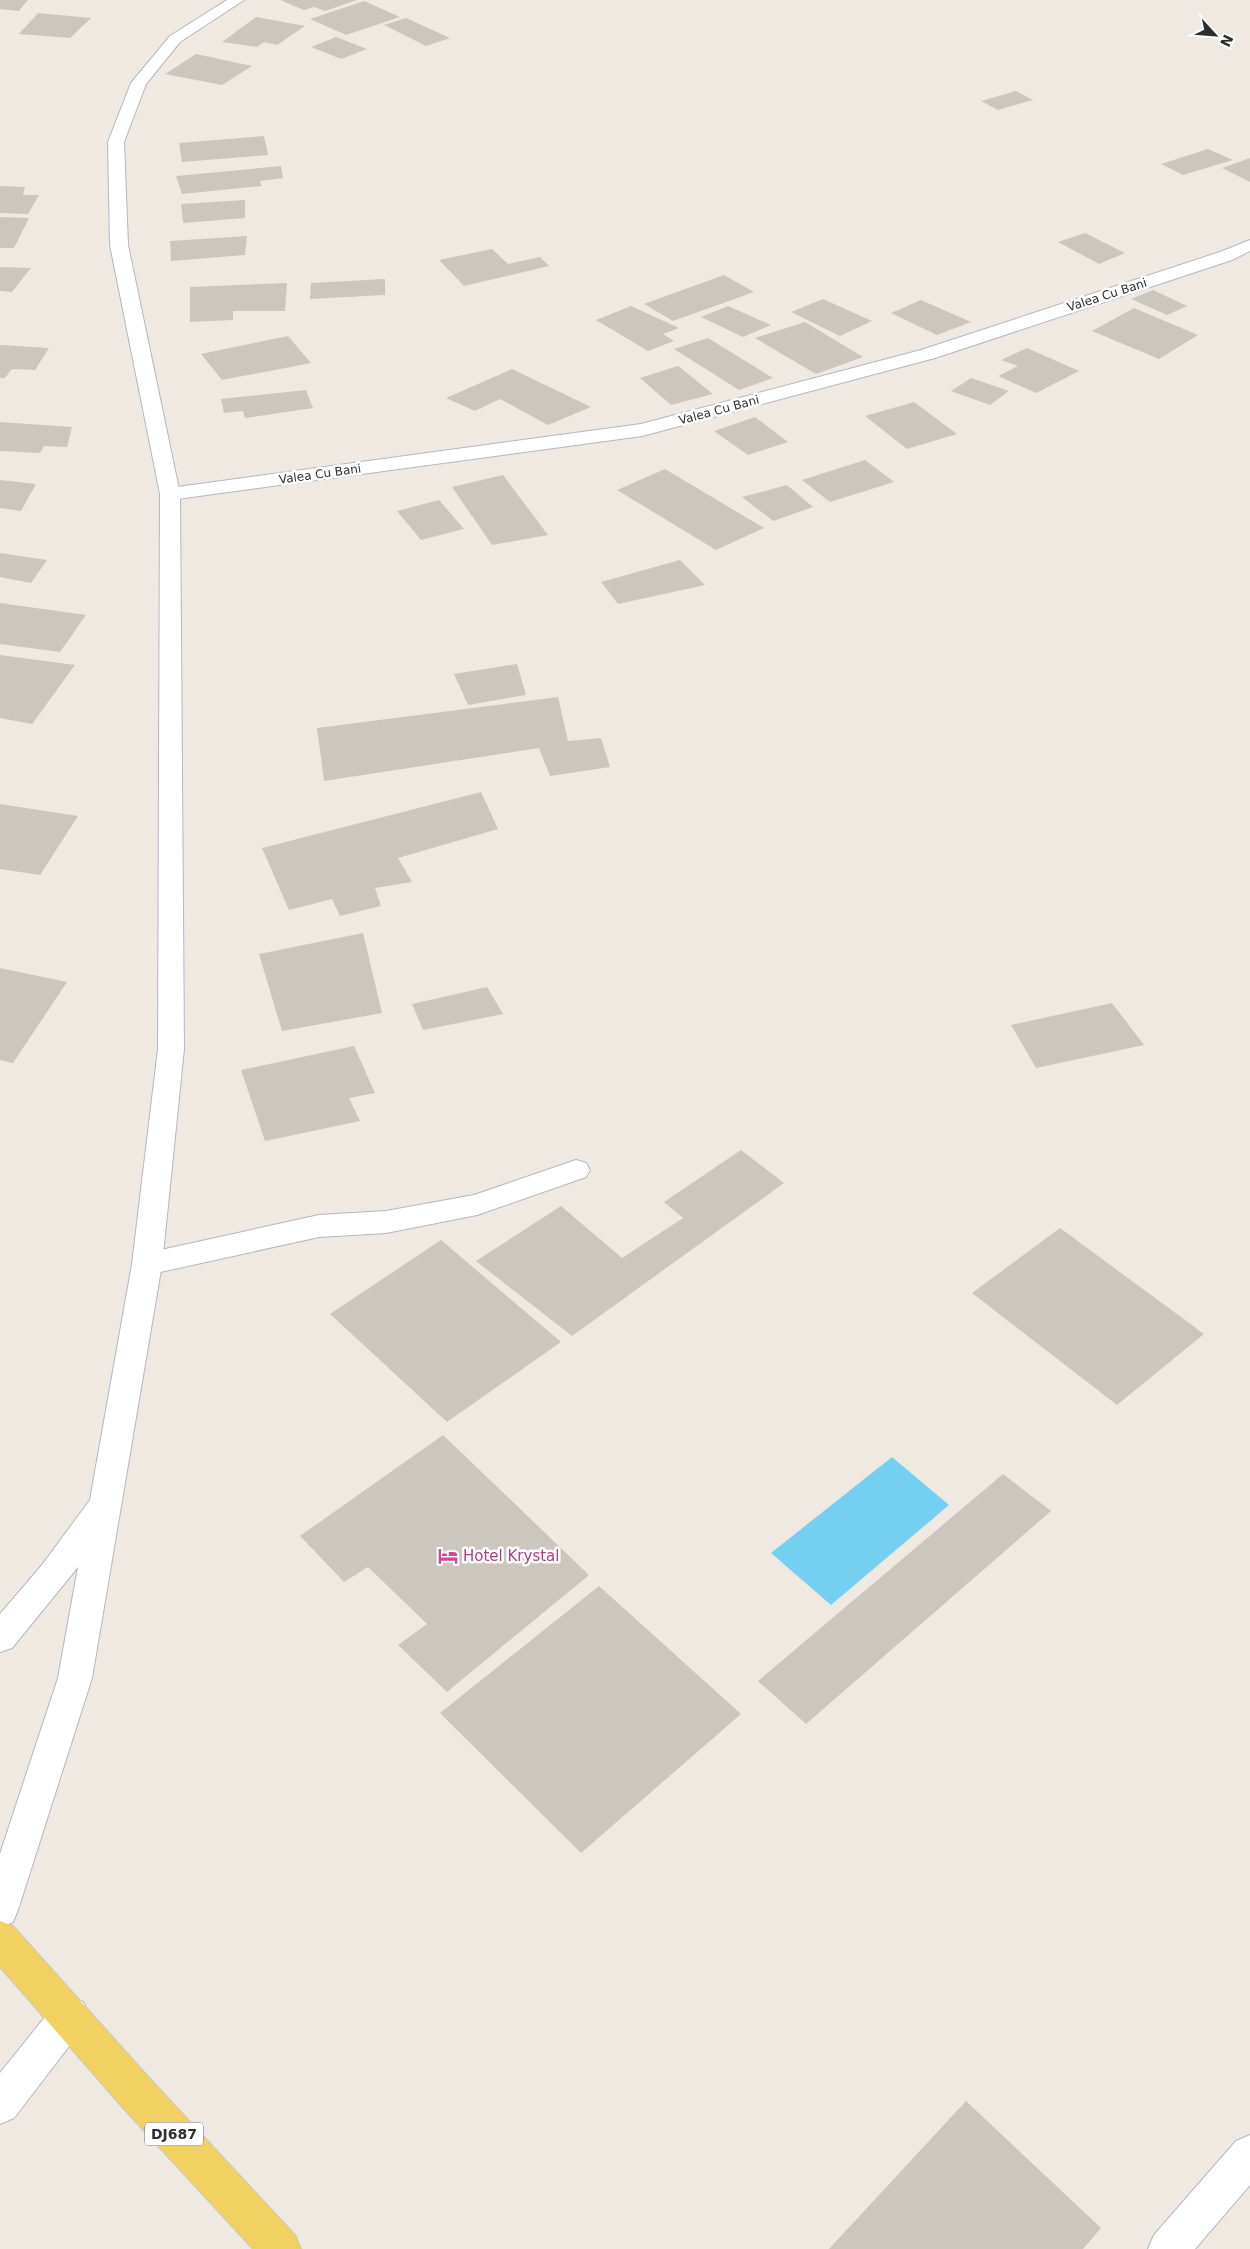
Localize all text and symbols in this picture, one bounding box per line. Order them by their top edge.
north arrow [1190,10,1240,60]
text: N [1217,32,1236,49]
street label: Valea Cu Bani [1065,276,1149,314]
street label: Valea Cu Bani [677,393,761,427]
street label: Valea Cu Bani [278,461,362,487]
hotel icon: Hotel Krystal [437,1545,459,1567]
place label: Hotel Krystal [463,1547,559,1565]
road number: DJ687 [145,2122,203,2146]

